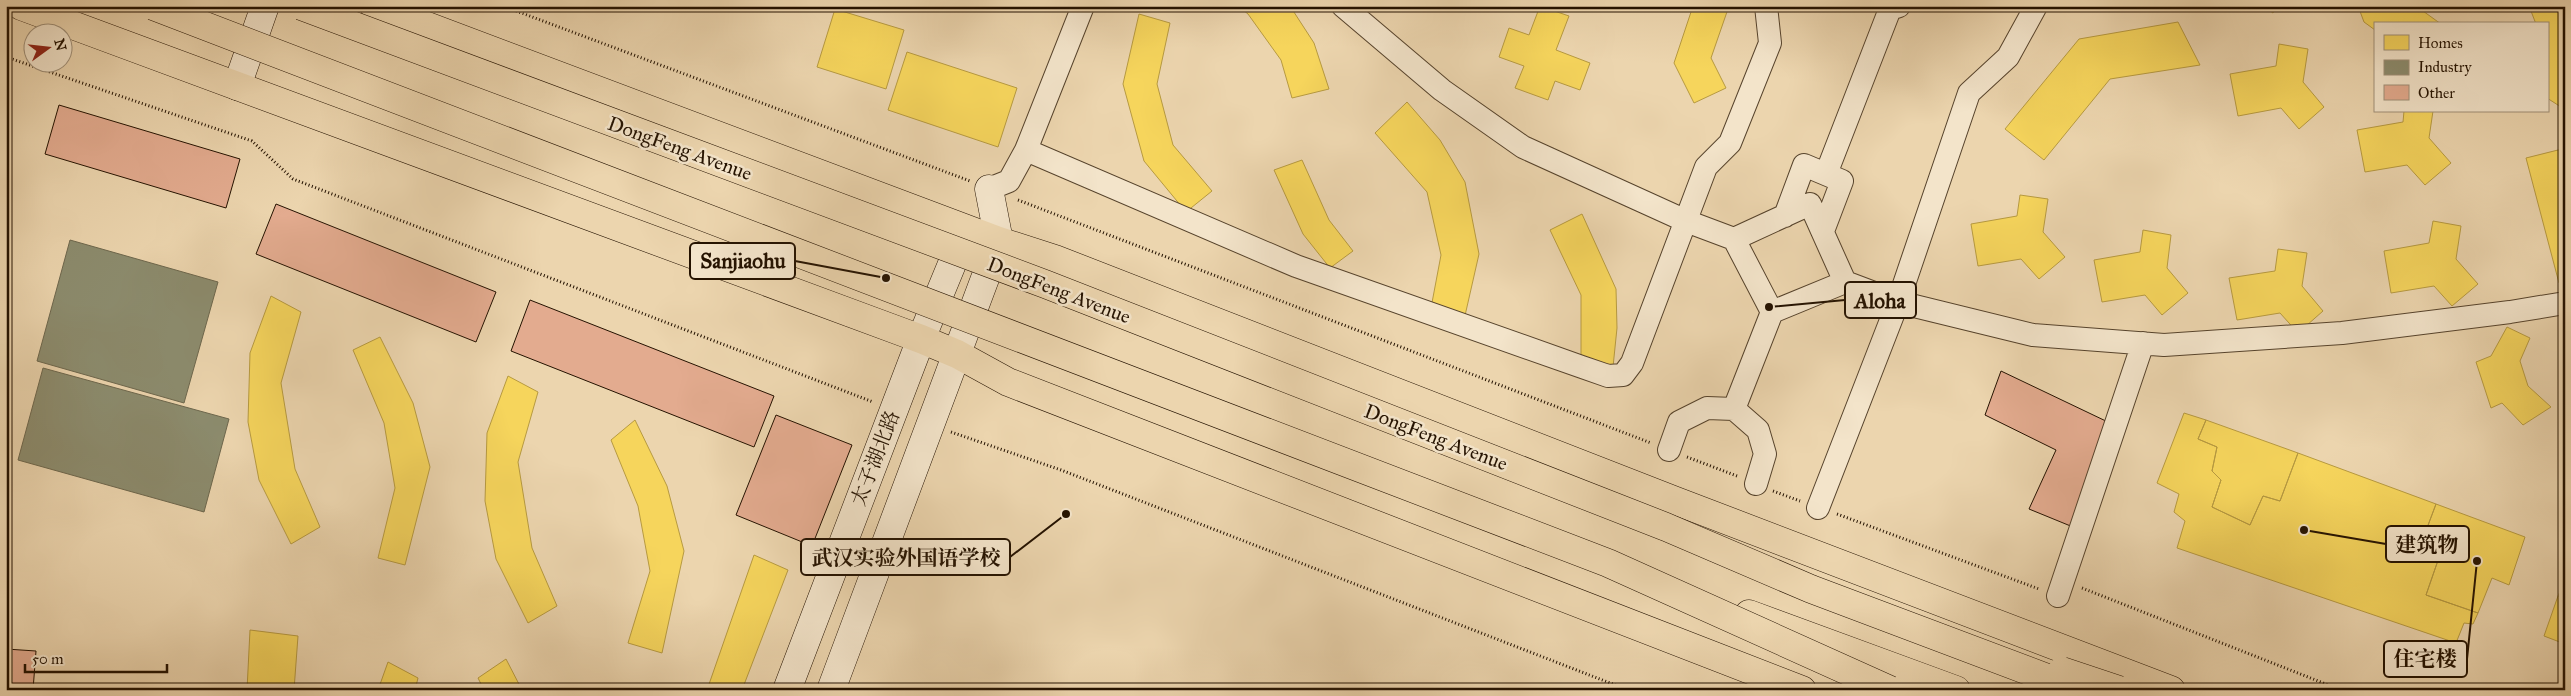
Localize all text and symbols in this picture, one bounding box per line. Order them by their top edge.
north arrow [22,22,72,72]
legend [2374,22,2548,112]
text: Homes [2418,34,2463,52]
text: N [50,37,70,53]
text: Industry [2418,58,2472,76]
text: Other [2418,84,2455,102]
street label: DongFeng Avenue [604,111,755,186]
callout: Sanjiaohu [690,243,795,279]
text: Sanjiaohu [700,248,787,274]
street label: DongFeng Avenue [984,252,1134,329]
callout: Aloha [1845,282,1916,318]
text: Aloha [1853,288,1907,314]
street label: DongFeng Avenue [1361,399,1511,476]
street label: 太子湖北路 [846,407,904,509]
callout: 建筑物 [2386,526,2469,562]
text: 建筑物 [2396,532,2459,558]
callout: 武汉实验外国语学校 [801,539,1010,575]
text: 武汉实验外国语学校 [812,545,1001,571]
scale bar [25,641,168,673]
callout: 住宅楼 [2384,641,2467,677]
text: 住宅楼 [2394,646,2457,672]
text: 50 m [32,650,64,668]

